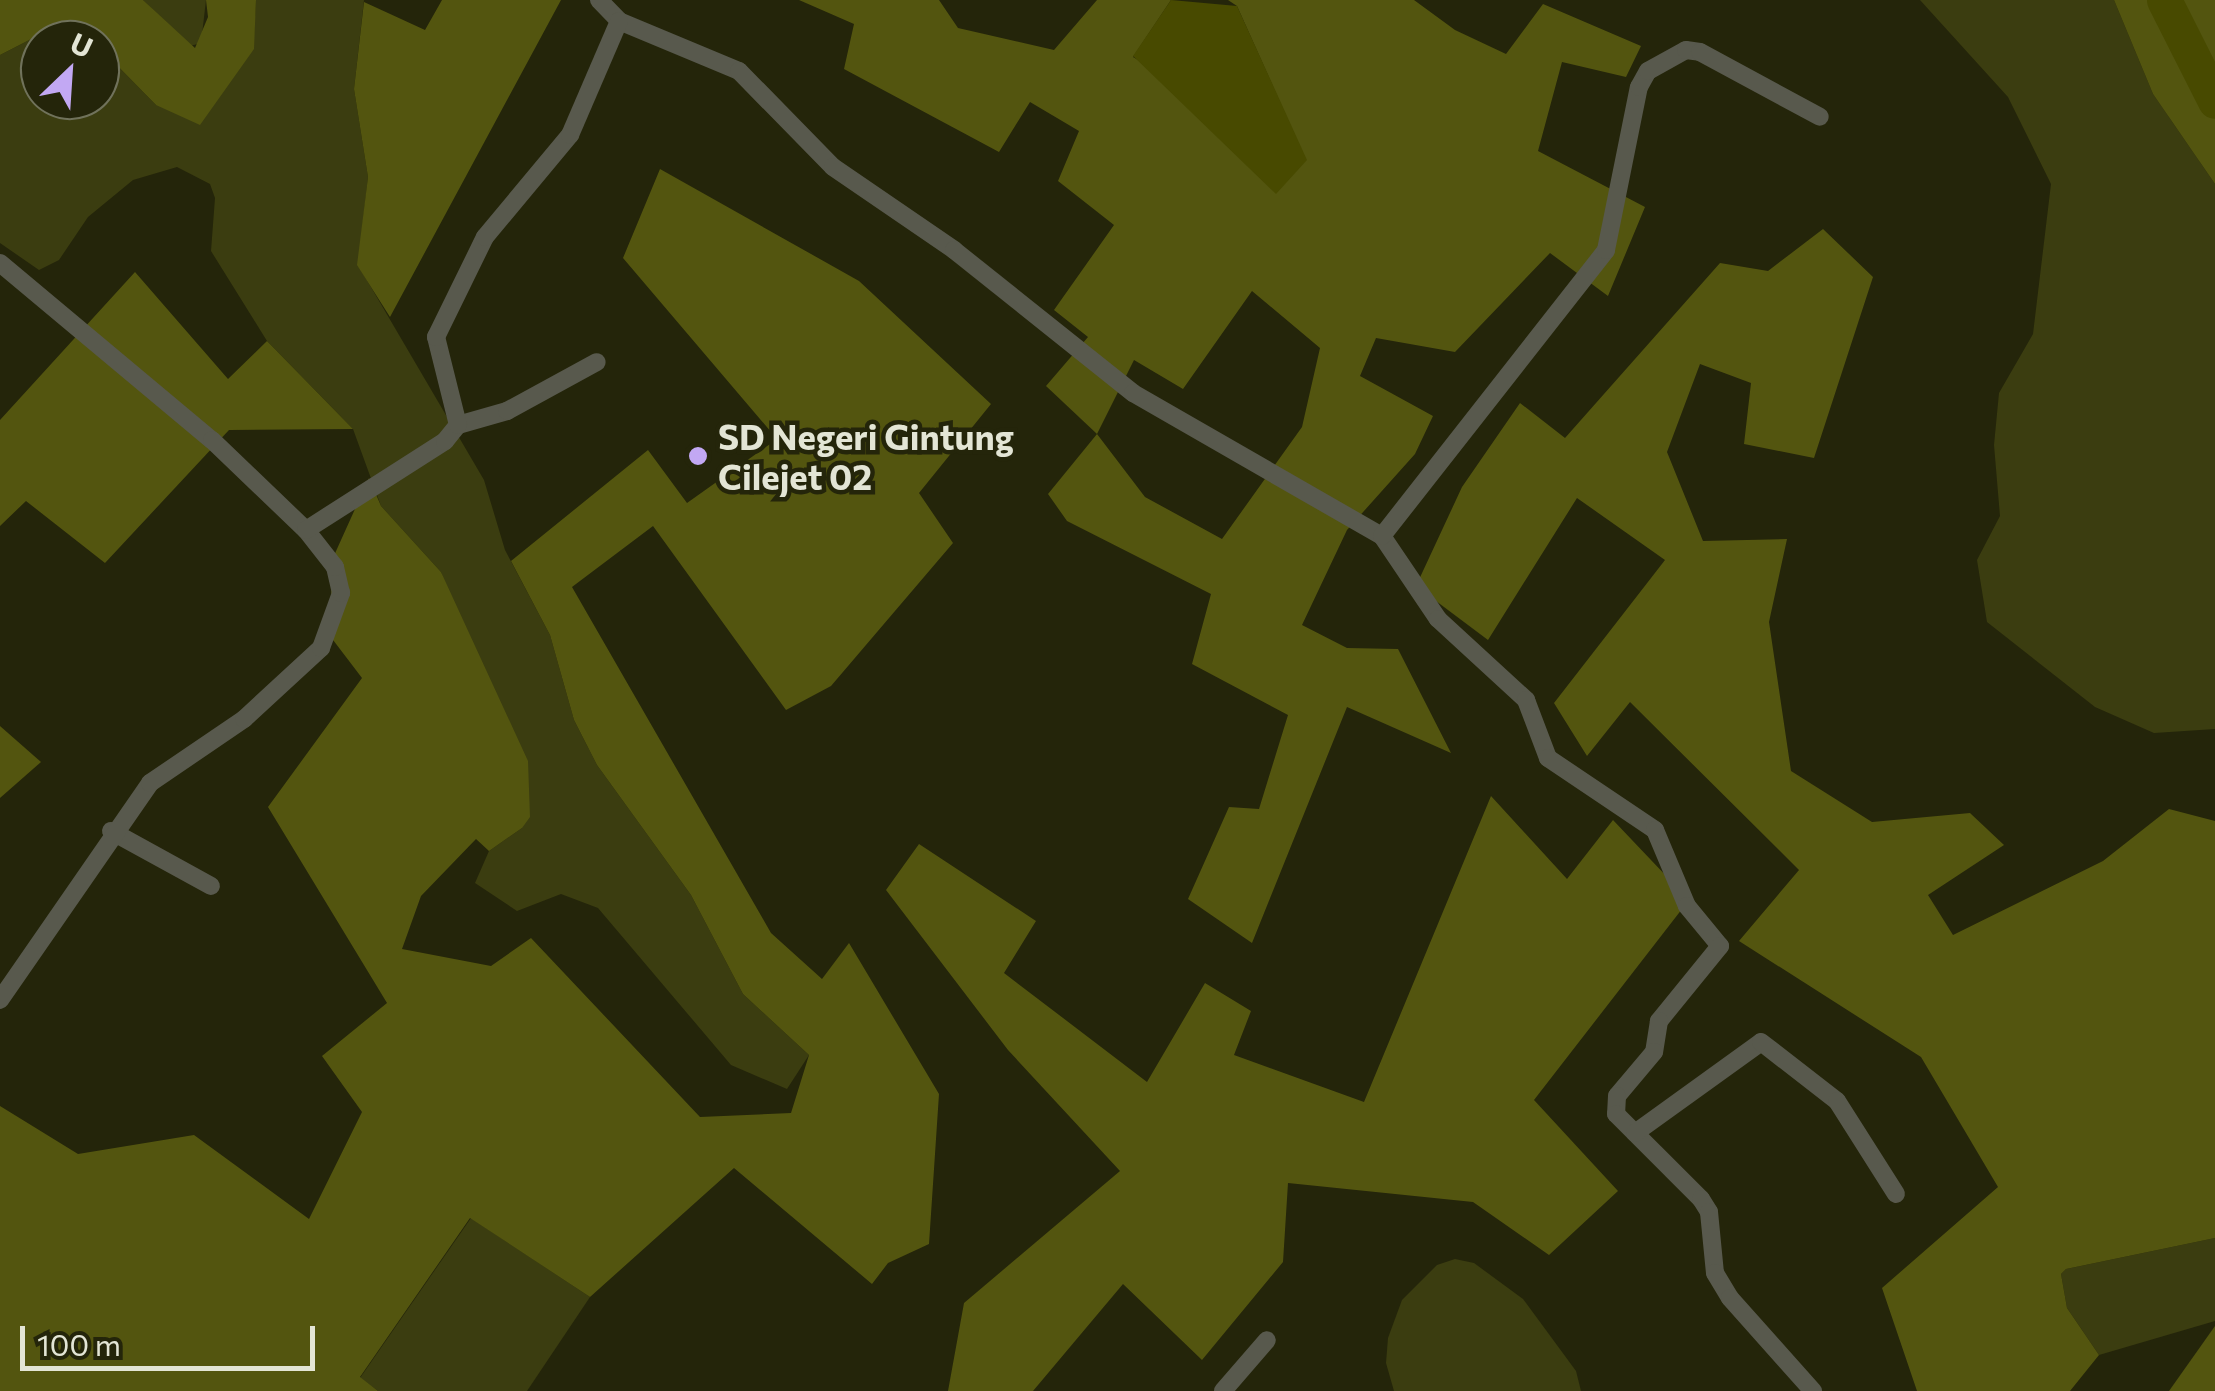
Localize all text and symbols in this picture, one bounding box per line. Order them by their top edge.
north arrow [20,20,120,120]
text: U [65,25,98,64]
place label: SD Negeri Gintung Cilejet 02 [718,415,1014,497]
marker: SD Negeri Gintung Cilejet 02 [687,445,709,467]
scale bar [25,1306,320,1368]
text: 100 m [37,1325,121,1362]

